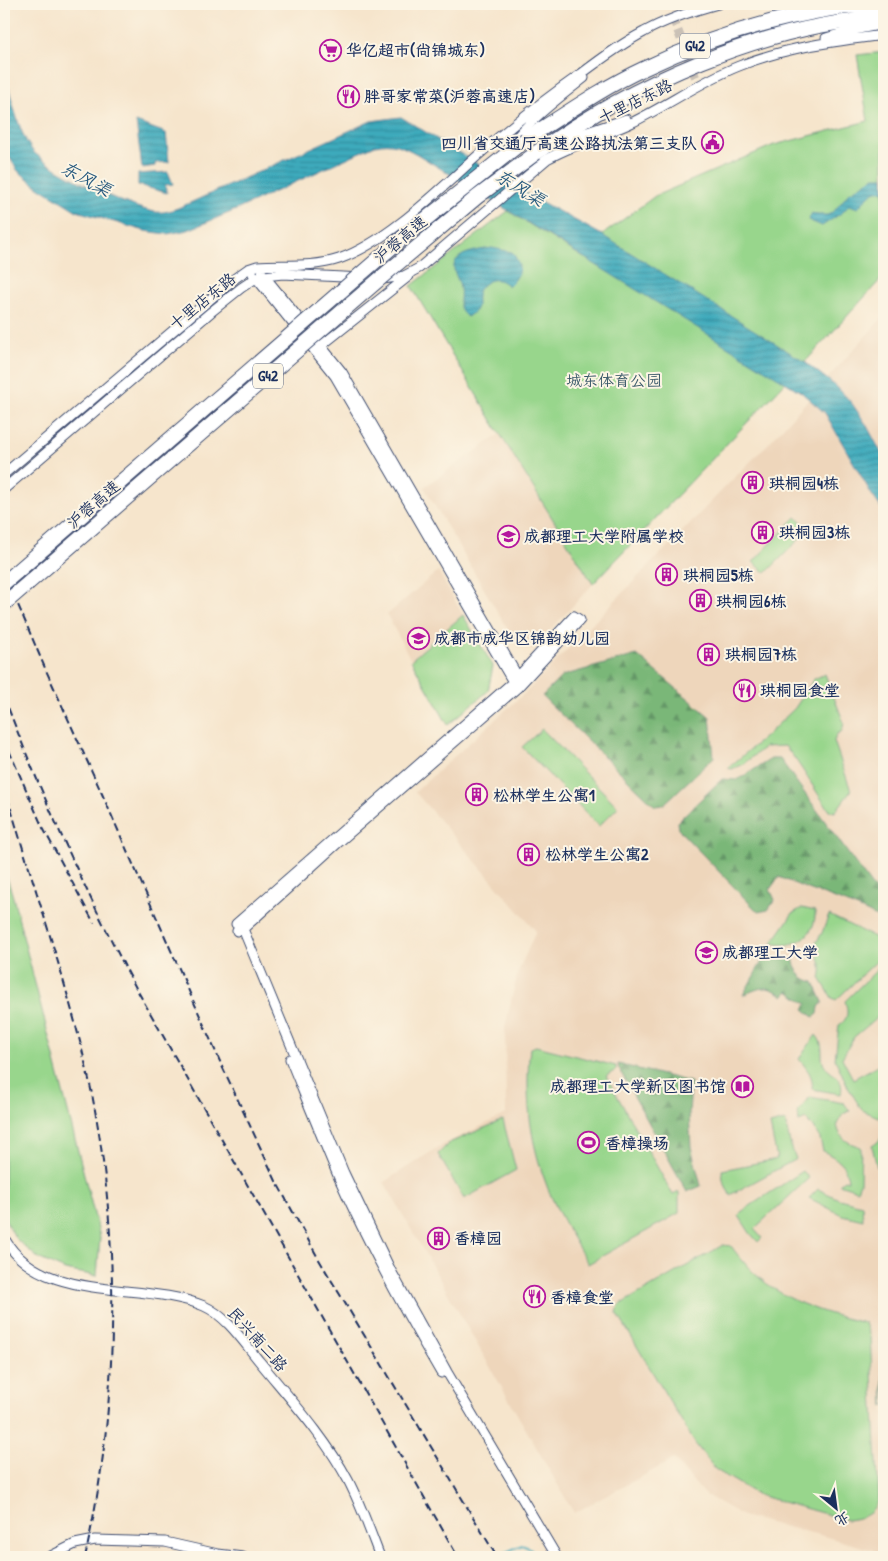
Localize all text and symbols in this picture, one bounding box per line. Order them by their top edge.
road number: G42 [680,34,710,58]
supermarket icon: 华亿超市(尚锦城东) [318,38,342,62]
place label: 华亿超市(尚锦城东) [346,39,485,61]
street label: 十里店东路 [594,74,676,128]
restaurant icon: 胖哥家常菜(沪蓉高速店) [336,84,360,108]
place label: 胖哥家常菜(沪蓉高速店) [364,85,535,107]
public building icon: 四川省交通厅高速公路执法第三支队 [701,131,725,155]
place label: 四川省交通厅高速公路执法第三支队 [441,132,697,154]
water label: 东风渠 [57,155,118,204]
water label: 东风渠 [491,163,551,214]
street label: 沪蓉高速 [368,210,432,268]
street label: 十里店东路 [164,267,240,335]
road number: G42 [253,364,283,388]
park label: 城东体育公园 [566,369,662,391]
building icon: 珙桐园4栋 [741,471,765,495]
place label: 珙桐园4栋 [769,472,839,494]
street label: 沪蓉高速 [62,475,124,533]
building icon: 珙桐园3栋 [751,520,775,544]
place label: 珙桐园3栋 [779,521,850,543]
school or university icon: 成都理工大学附属学校 [496,524,520,548]
place label: 成都理工大学附属学校 [524,525,684,547]
building icon: 珙桐园5栋 [655,563,679,587]
place label: 珙桐园5栋 [683,564,754,586]
building icon: 珙桐园6栋 [688,589,712,613]
place label: 珙桐园6栋 [716,590,786,612]
school or university icon: 成都市成华区锦韵幼儿园 [406,626,430,650]
place label: 成都市成华区锦韵幼儿园 [434,627,610,649]
building icon: 珙桐园7栋 [697,642,721,666]
place label: 珙桐园7栋 [725,643,797,665]
restaurant icon: 珙桐园食堂 [732,678,756,702]
place label: 珙桐园食堂 [760,679,840,701]
building icon: 松林学生公寓1 [465,783,489,807]
place label: 松林学生公寓1 [493,784,595,806]
building icon: 松林学生公寓2 [517,842,541,866]
place label: 松林学生公寓2 [545,843,649,865]
school or university icon: 成都理工大学 [694,940,718,964]
place label: 成都理工大学 [722,941,818,963]
library icon: 成都理工大学新区图书馆 [730,1074,754,1098]
place label: 成都理工大学新区图书馆 [550,1075,726,1097]
sports icon: 香樟操场 [577,1131,601,1155]
place label: 香樟操场 [605,1132,669,1154]
building icon: 香樟园 [426,1226,450,1250]
place label: 香樟园 [454,1227,502,1249]
restaurant icon: 香樟食堂 [522,1285,546,1309]
place label: 香樟食堂 [550,1286,614,1308]
street label: 民兴南二路 [223,1302,293,1376]
north arrow [810,1484,860,1534]
text: 北 [832,1508,853,1532]

